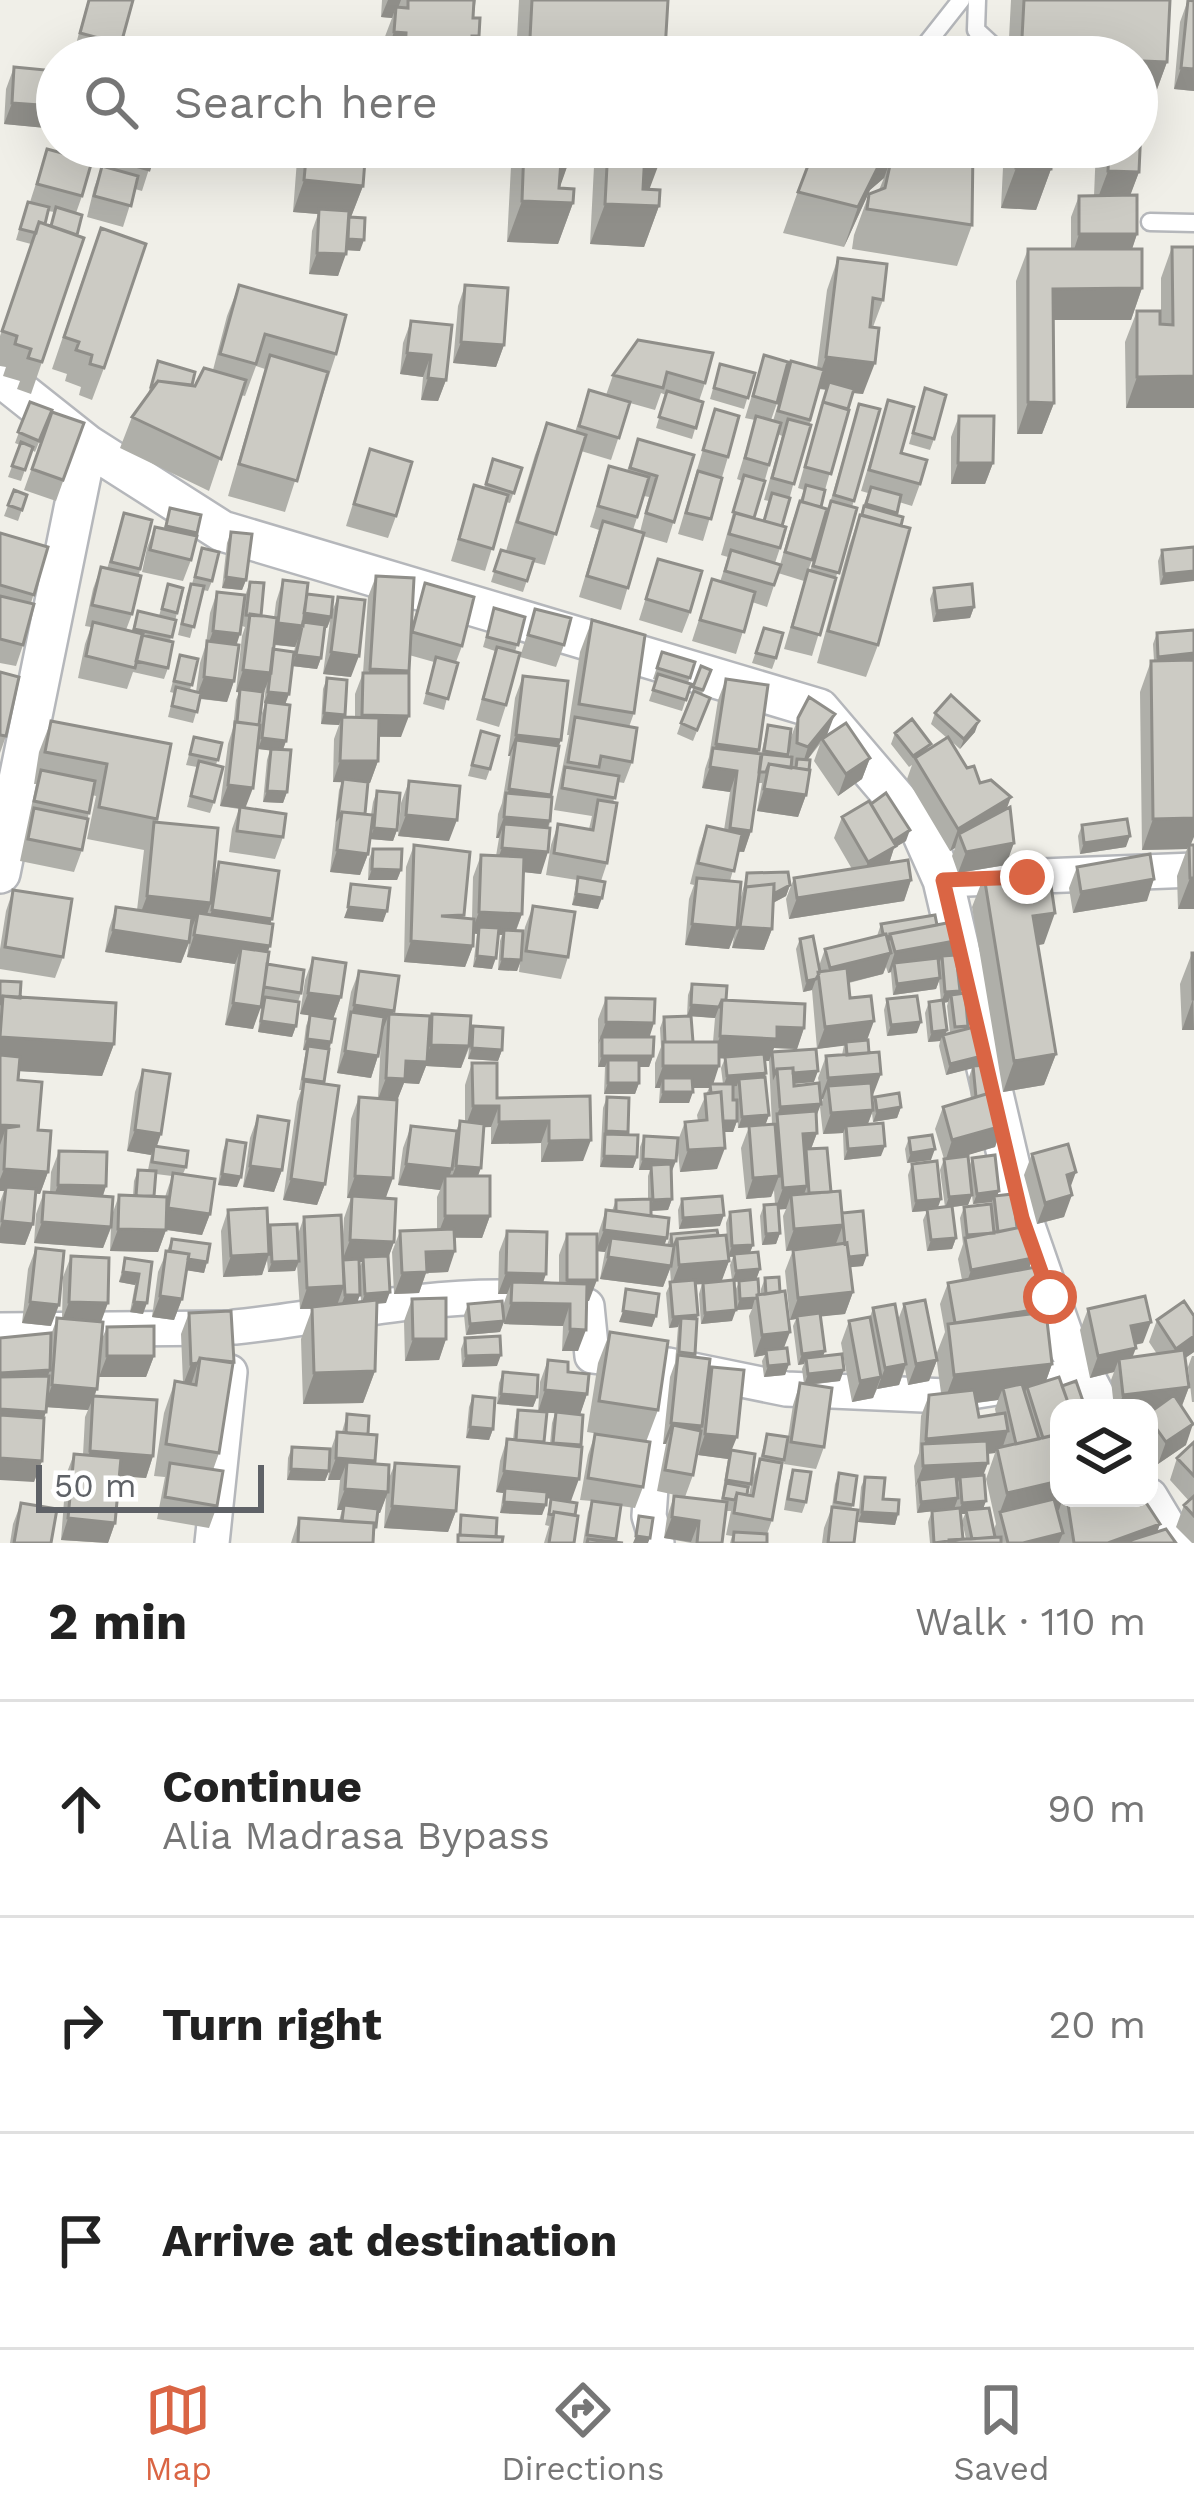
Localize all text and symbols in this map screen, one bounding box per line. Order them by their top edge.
search box [36,36,1158,168]
icon: search [78,69,144,135]
text: Search here [174,76,438,129]
route end [1000,850,1054,904]
route start [1023,1270,1077,1324]
map controls [1050,1399,1158,1507]
button: layers [1050,1399,1158,1507]
scale bar [36,1459,264,1512]
text: 50 m [54,1466,136,1505]
text: 2 min [48,1592,187,1651]
text: Walk · 110 m [915,1599,1146,1644]
text: Continue [162,1760,362,1813]
icon: ahead [48,1776,114,1842]
text: 90 m [1047,1786,1146,1831]
text: Alia Madrasa Bypass [162,1813,550,1858]
icon: right [48,1992,114,2058]
text: Turn right [162,1998,382,2051]
text: 20 m [1049,2002,1146,2047]
icon: arrive [48,2208,114,2274]
text: Arrive at destination [162,2214,617,2267]
tab: Map [145,2377,212,2488]
tab: Directions [501,2377,664,2488]
tab: Saved [954,2377,1049,2488]

